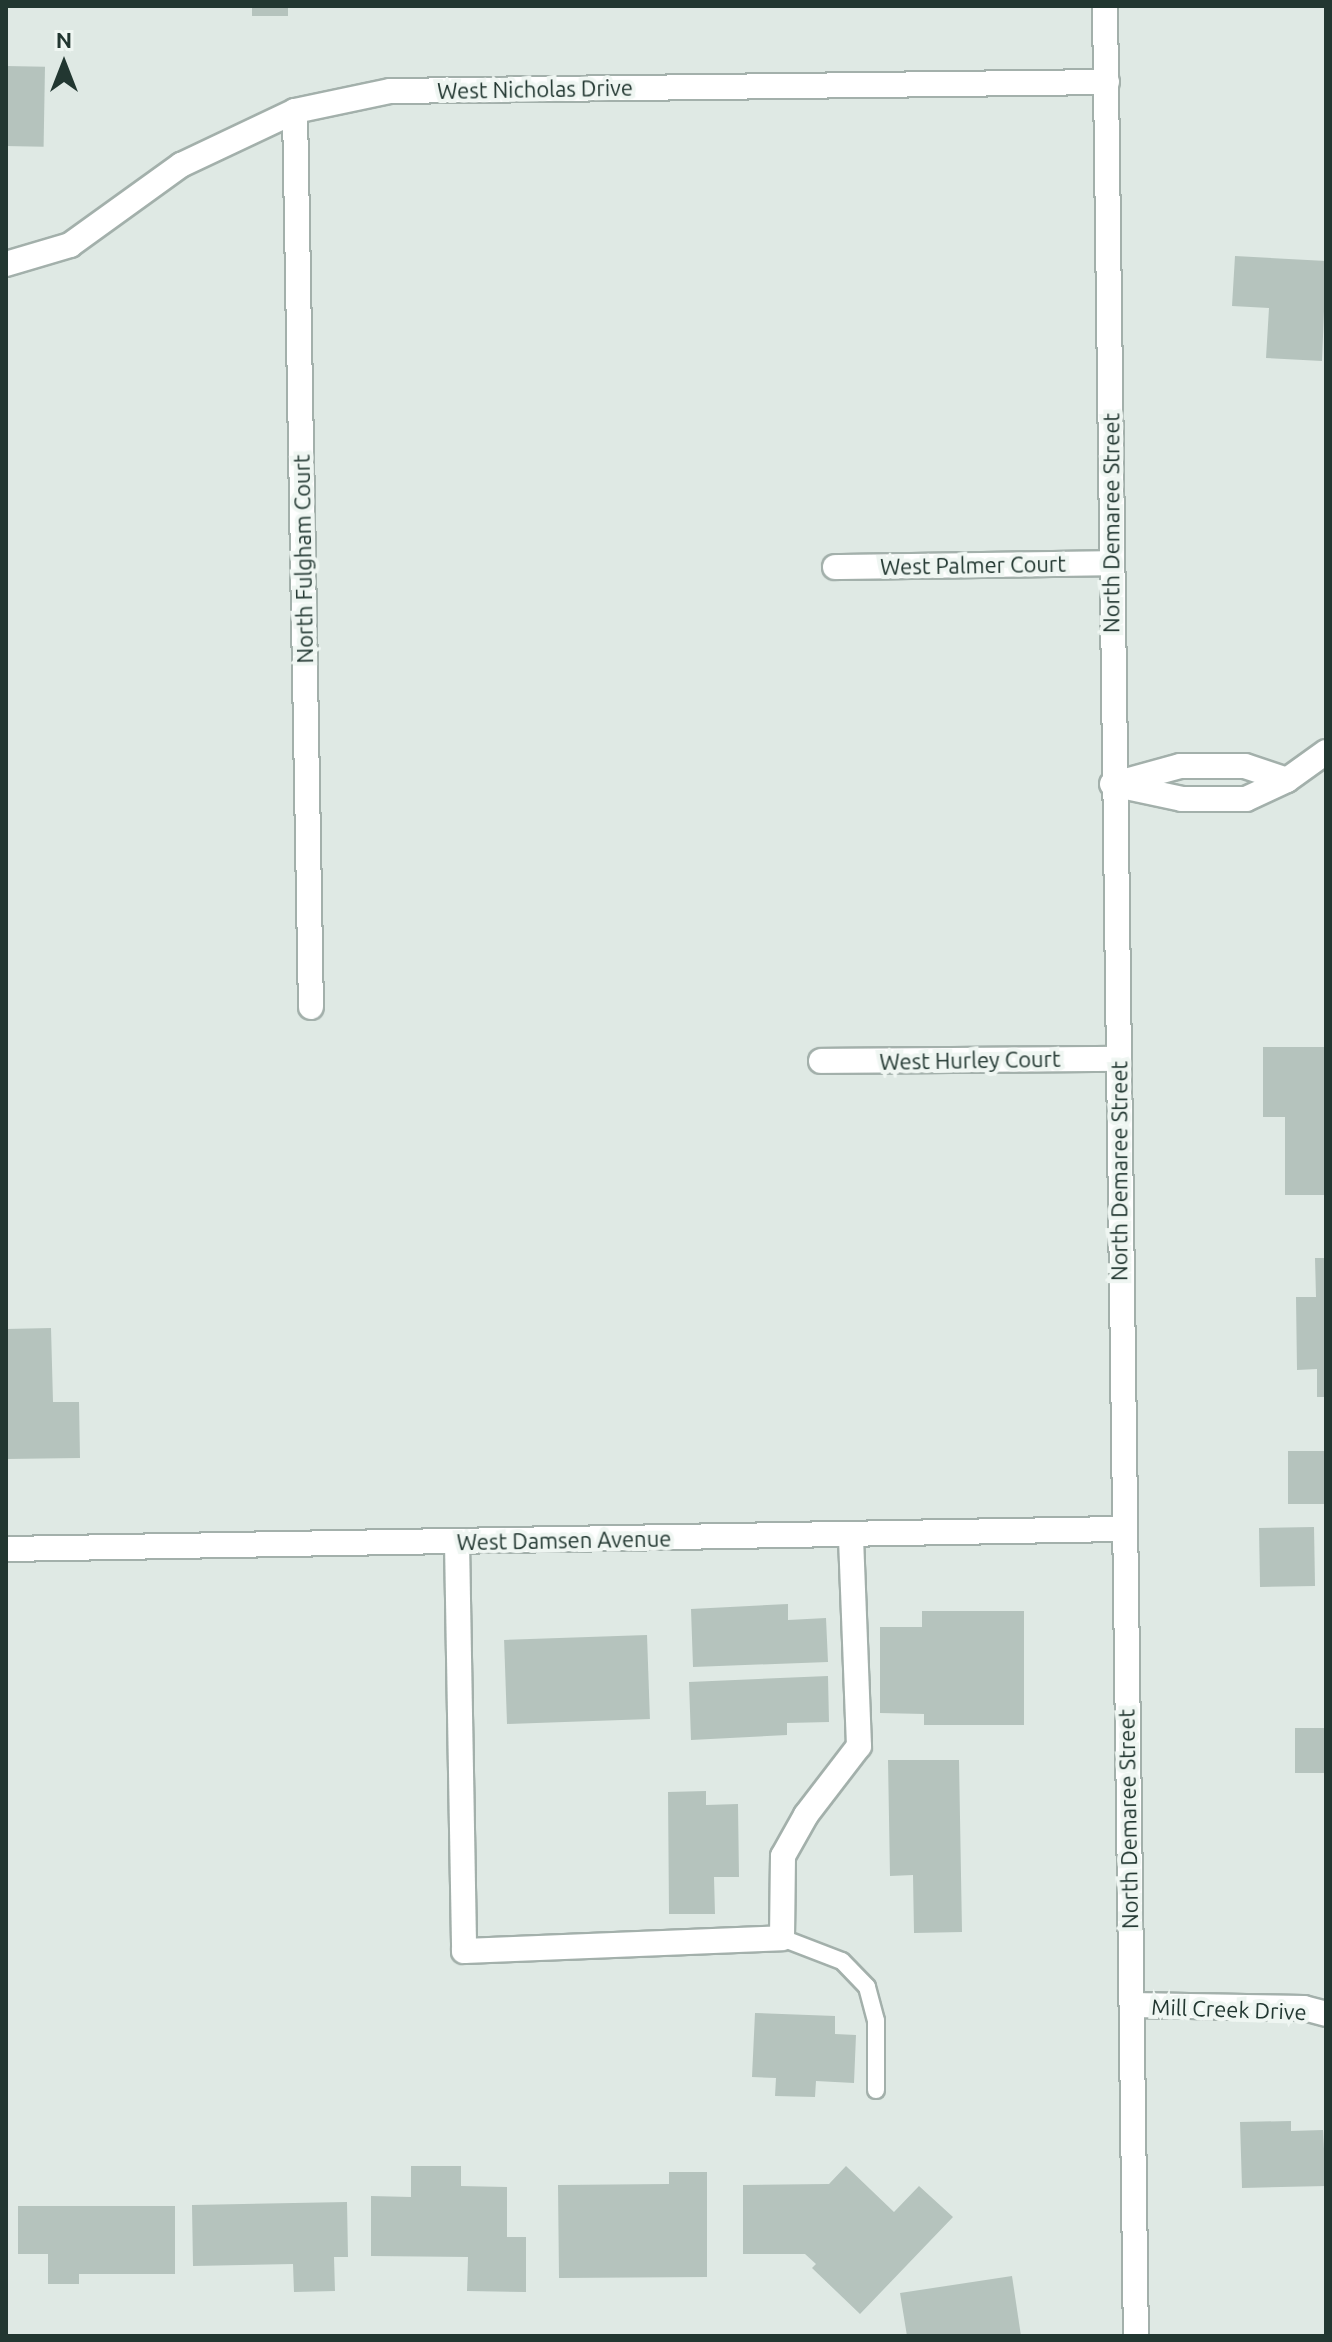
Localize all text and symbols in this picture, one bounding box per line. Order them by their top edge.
north arrow [24,24,104,104]
text: N [56,27,72,52]
street label: West Nicholas Drive [437,74,633,104]
street label: North Demaree Street [1098,413,1124,633]
street label: North Fulgham Court [288,454,318,664]
street label: West Palmer Court [880,550,1066,580]
street label: West Hurley Court [879,1045,1061,1075]
street label: North Demaree Street [1106,1061,1132,1281]
street label: West Damsen Avenue [456,1525,672,1555]
street label: North Demaree Street [1113,1709,1143,1929]
street label: Mill Creek Drive [1151,1993,1307,2025]

